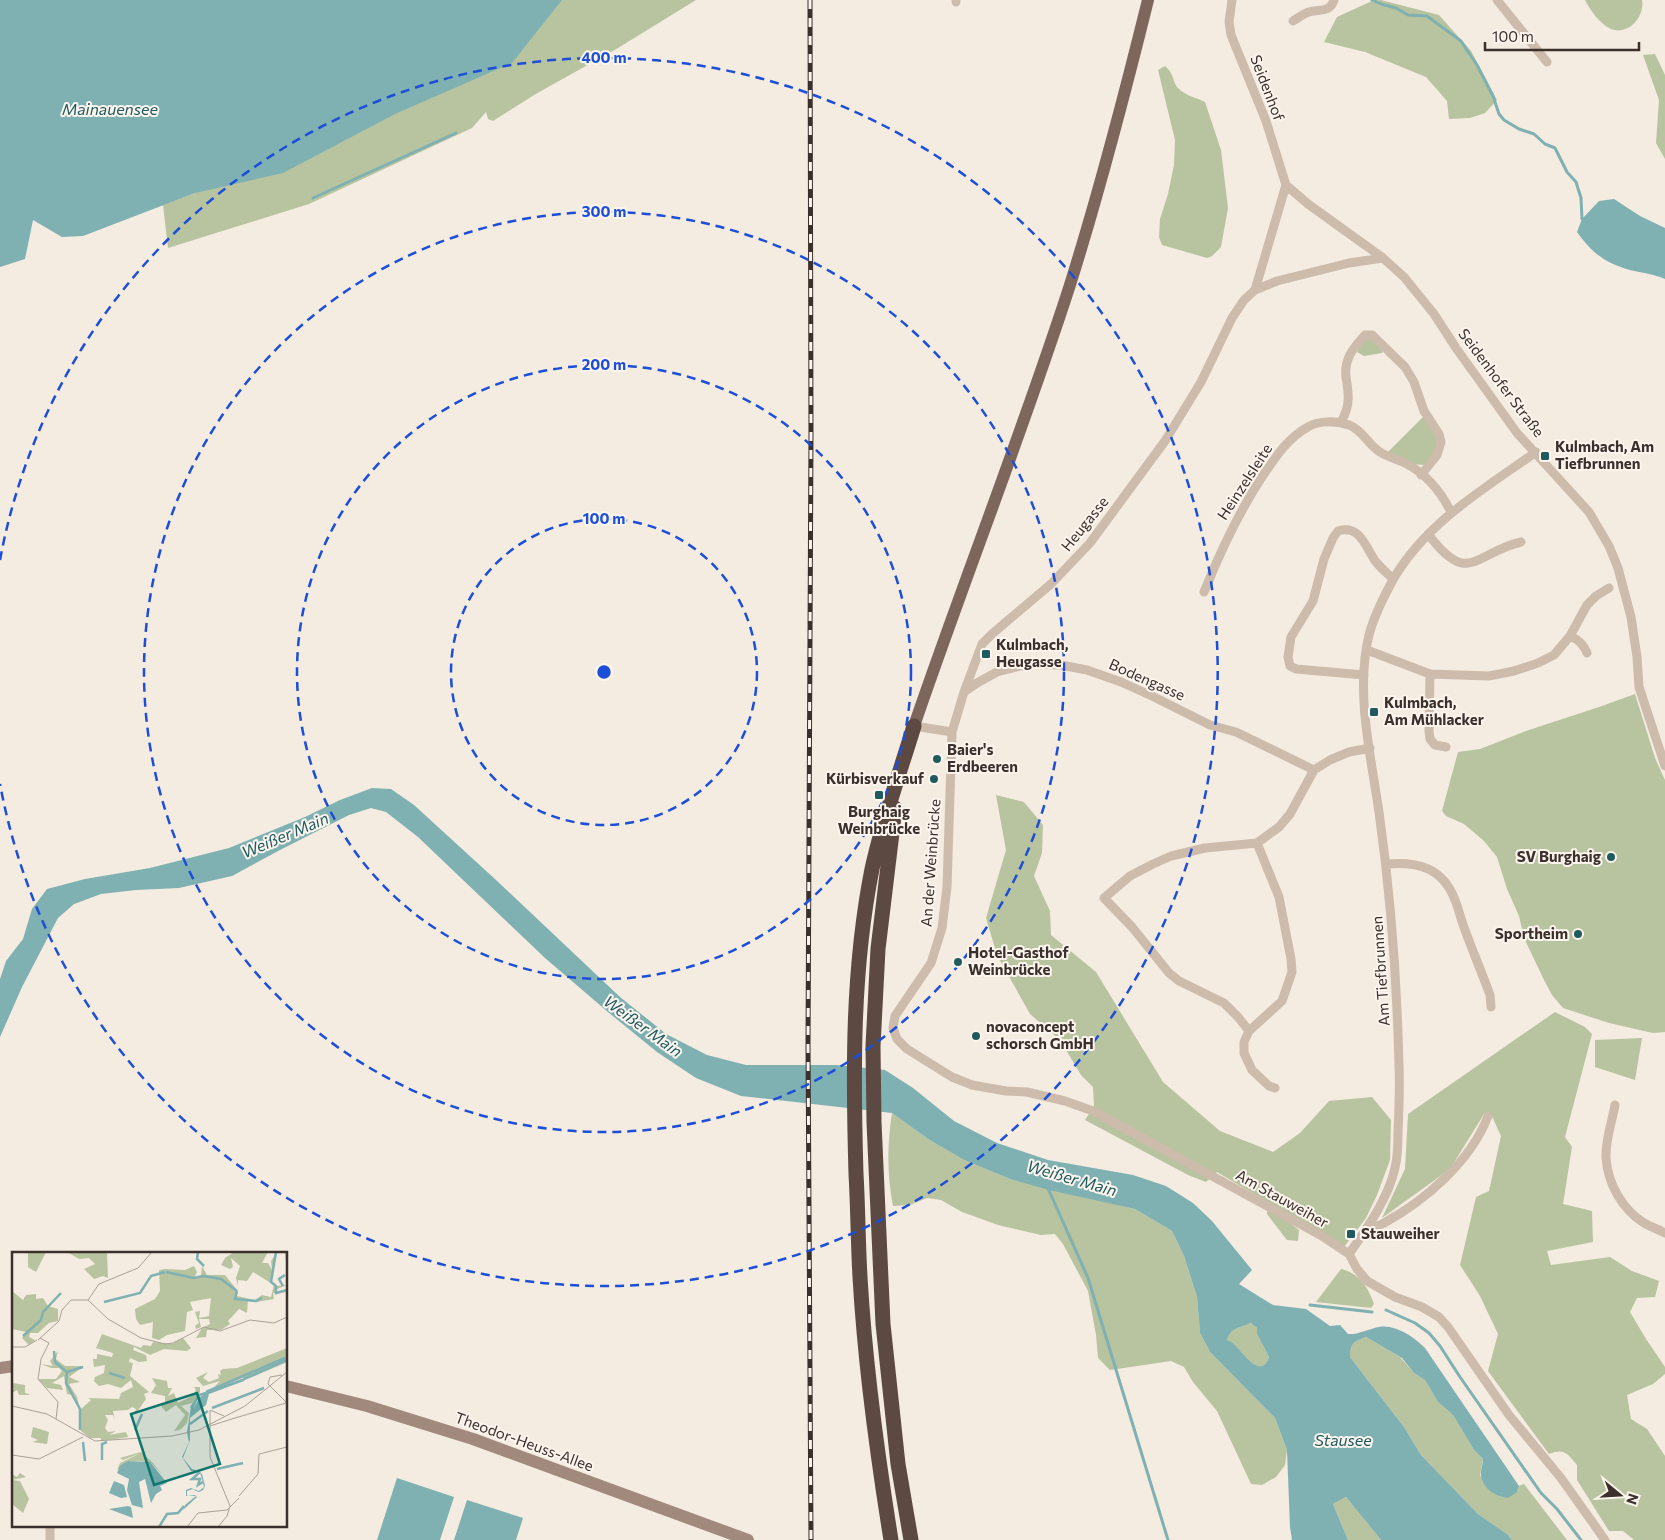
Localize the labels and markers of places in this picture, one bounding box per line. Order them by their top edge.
place label: Kulmbach, Am Tiefbrunnen [1555,437,1654,472]
marker: Kulmbach, Am Tiefbrunnen [1539,450,1551,462]
place label: Kulmbach, Heugasse [996,635,1069,670]
marker: Kulmbach, Heugasse [980,648,992,660]
centre of rings [595,663,613,681]
place label: Kulmbach, Am Mühlacker [1384,693,1484,728]
marker: Kulmbach, Am Mühlacker [1368,706,1380,718]
place label: Baier's Erdbeeren [947,740,1018,775]
marker: Baier's Erdbeeren [931,753,943,765]
place label: Kürbisverkauf [826,769,925,787]
marker: Kürbisverkauf [928,773,940,785]
marker: Burghaig Weinbrücke [873,789,885,801]
place label: Burghaig Weinbrücke [838,802,920,837]
place label: SV Burghaig [1517,847,1601,865]
marker: SV Burghaig [1605,851,1617,863]
place label: Sportheim [1495,924,1568,942]
marker: Sportheim [1572,928,1584,940]
place label: Hotel-Gasthof Weinbrücke [968,943,1069,978]
marker: Hotel-Gasthof Weinbrücke [952,956,964,968]
place label: novaconcept schorsch GmbH [986,1017,1094,1052]
marker: novaconcept schorsch GmbH [970,1030,982,1042]
place label: Stauweiher [1361,1224,1440,1242]
marker: Stauweiher [1345,1228,1357,1240]

